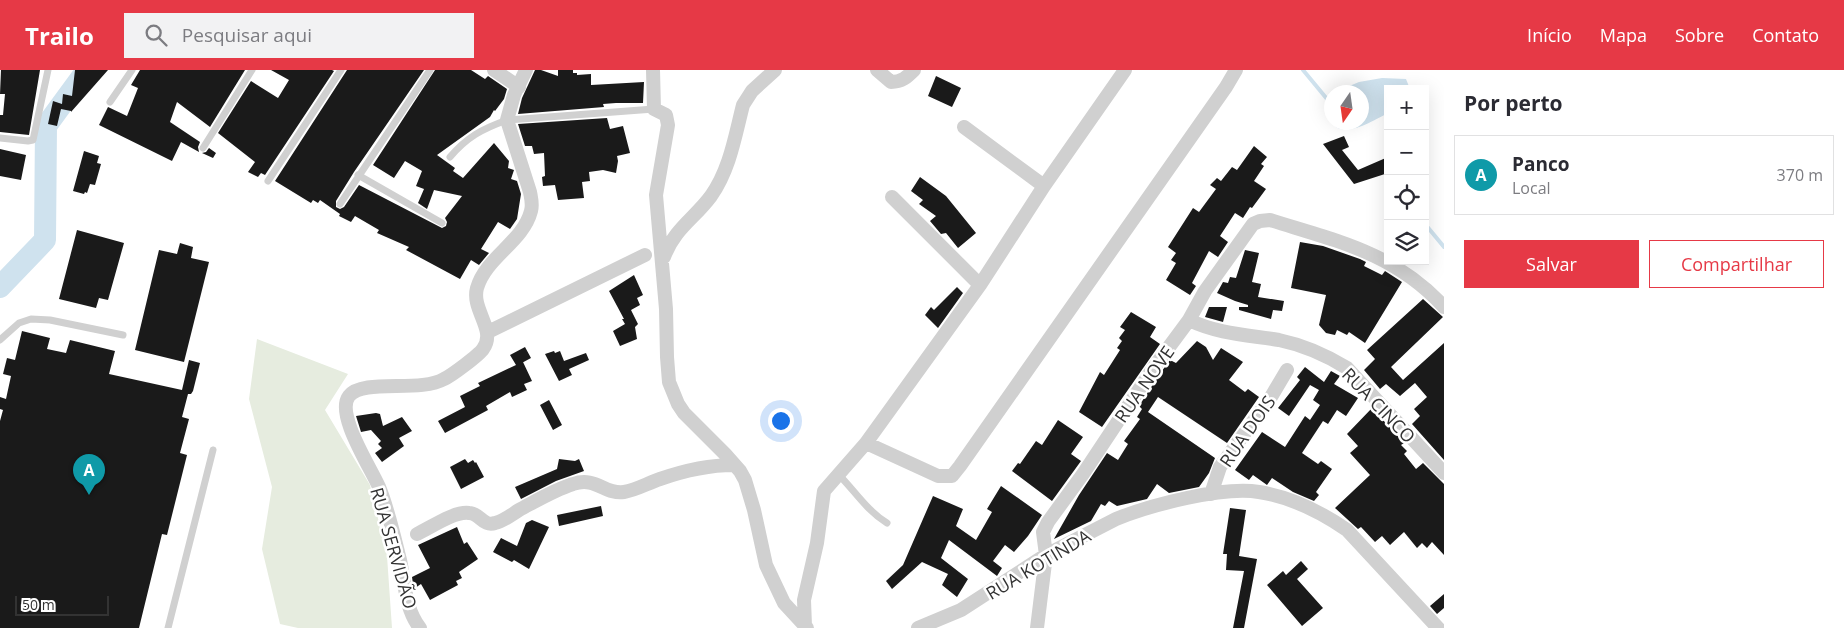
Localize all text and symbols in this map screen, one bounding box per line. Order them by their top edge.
search box [124,13,474,58]
text: Trailo [25,19,94,52]
icon: search [142,21,170,49]
text: Pesquisar aqui [182,22,312,48]
text: Início [1527,23,1572,47]
text: Mapa [1600,23,1647,47]
text: Sobre [1675,23,1724,47]
text: Contato [1752,23,1819,47]
north arrow [1324,85,1369,130]
map controls [1384,85,1429,265]
button: + [1384,85,1429,130]
text: Por perto [1464,89,1563,117]
button: − [1384,130,1429,175]
text: Panco [1512,151,1569,177]
text: A [1475,164,1487,186]
text: 370 m [1777,164,1823,186]
button: locate [1384,175,1429,220]
text: Local [1512,177,1551,199]
button: layers [1384,220,1429,265]
button: Salvar [1464,240,1639,288]
button: Compartilhar [1649,240,1824,288]
street label: RUA NOVE [1109,341,1179,427]
street label: RUA CINCO [1337,362,1421,448]
street label: RUA DOIS [1214,390,1280,472]
your location [768,408,794,434]
pin: A [73,454,105,495]
street label: RUA SERVIDÃO [365,484,423,612]
street label: RUA KOTINDA [981,523,1095,605]
scale bar [15,593,109,616]
text: 50 m [22,595,55,614]

